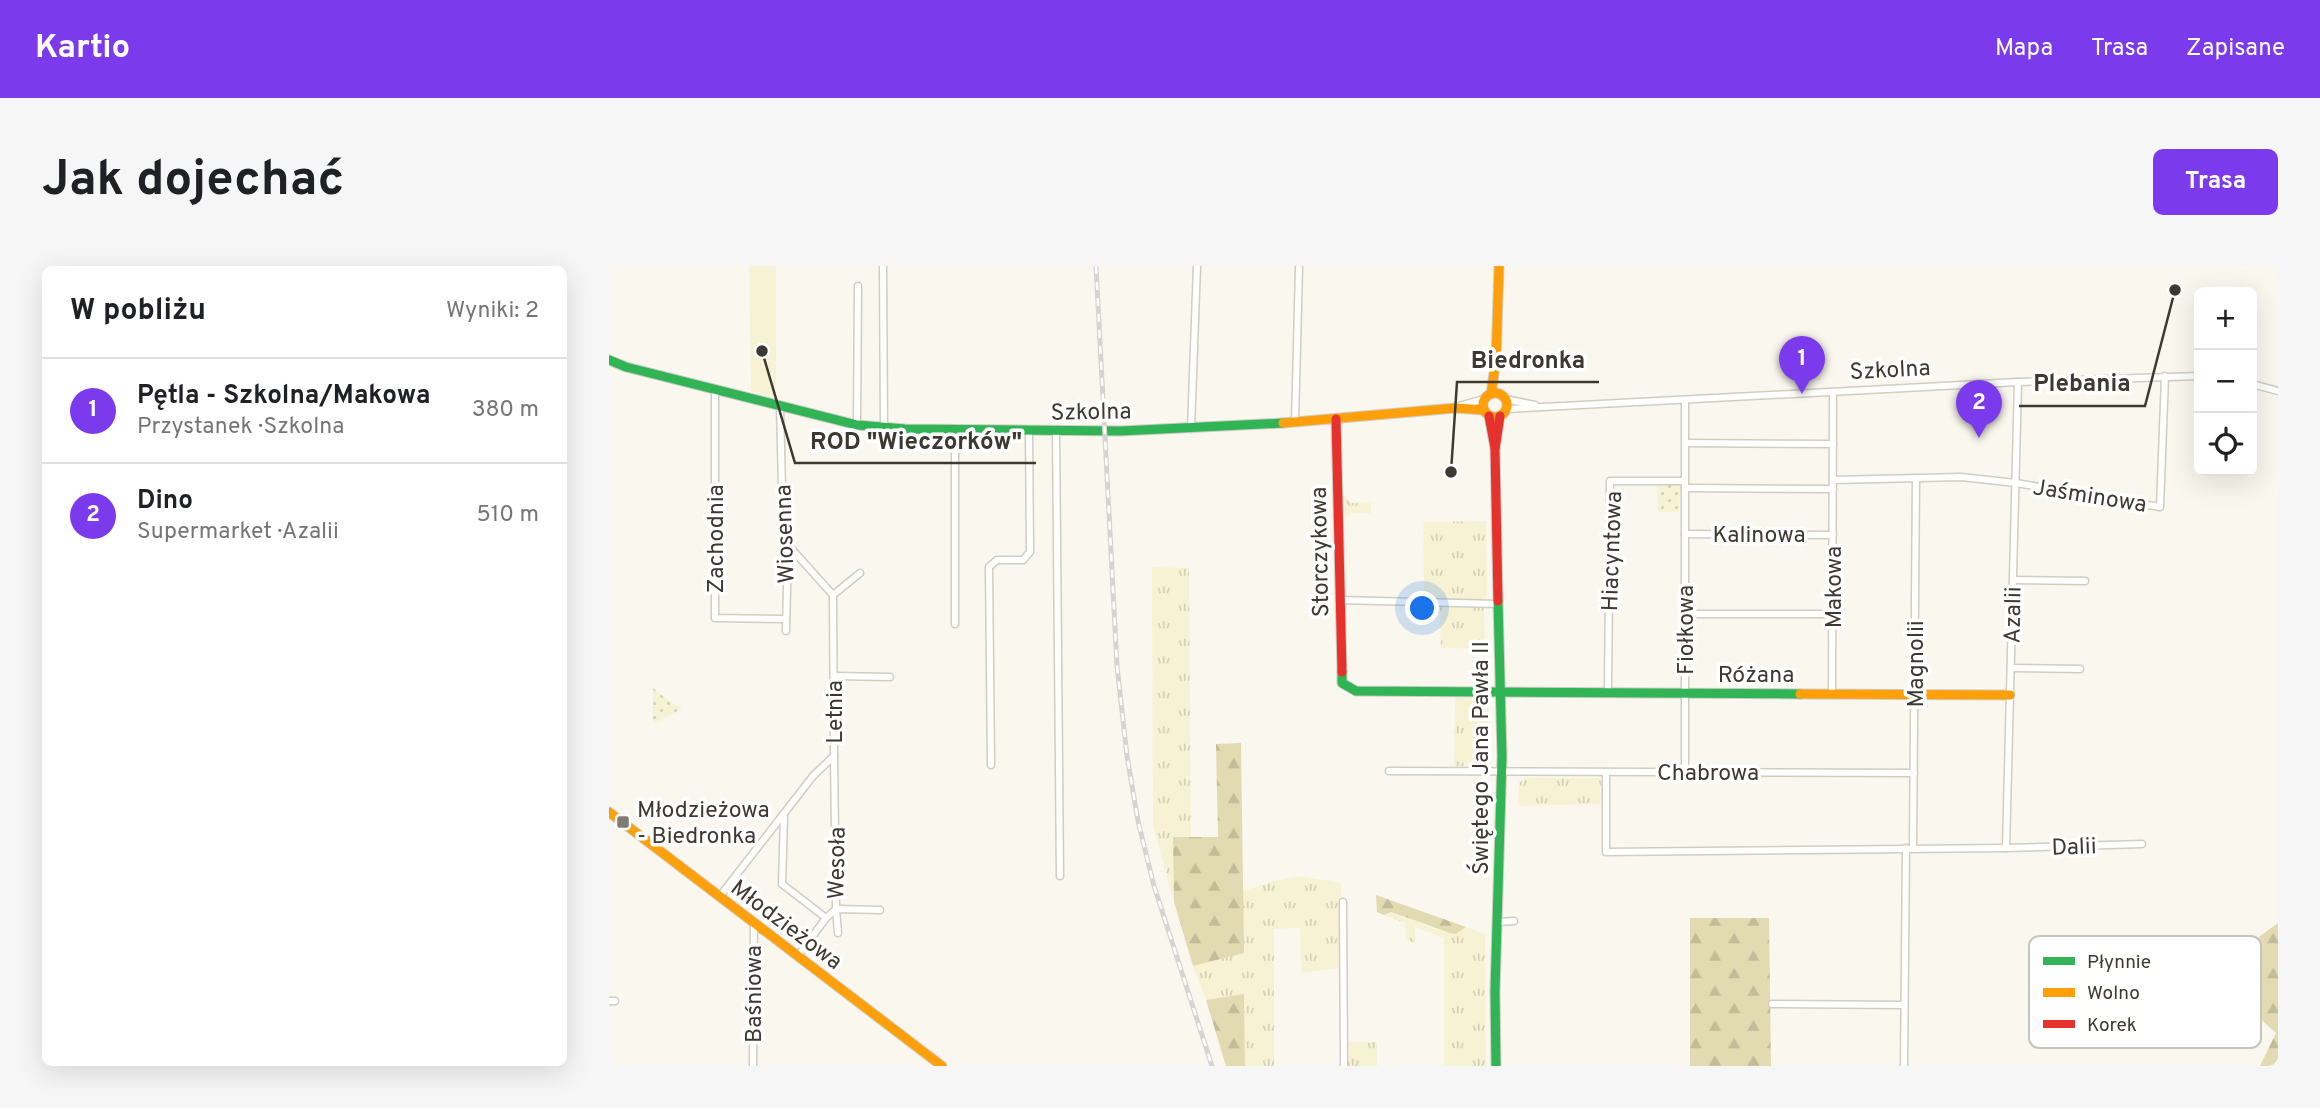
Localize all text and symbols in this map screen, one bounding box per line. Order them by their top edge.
text: Kartio [35,28,130,70]
text: Mapa [1995,34,2053,64]
text: Trasa [2091,34,2148,64]
text: Zapisane [2186,34,2285,64]
button: Trasa [2153,149,2278,215]
text: Jak dojechać [42,151,344,213]
map controls [2194,287,2257,476]
button: + [2194,287,2257,350]
text: W pobliżu [70,293,206,330]
text: Wyniki: 2 [446,297,539,326]
pin: 1 [1779,336,1825,394]
callout: Biedronka [1457,337,1599,382]
text: Biedronka [1471,347,1585,377]
button: − [2194,350,2257,413]
street label: Szkolna [1849,355,1931,388]
callout: Plebania [2019,361,2145,406]
text: Plebania [2033,370,2131,400]
text: Pętla - Szkolna/Makowa [137,380,430,413]
pin: 2 [1956,380,2002,438]
text: 1 [88,396,98,425]
text: 380 m [472,396,539,425]
street label: Szkolna [1050,398,1132,429]
text: Przystanek · Szkolna [137,413,344,442]
button: locate [2194,413,2257,476]
callout: ROD "Wieczorków" [795,418,1036,463]
text: ROD "Wieczorków" [810,428,1022,458]
street label: Jaśminowa [2031,474,2149,521]
street label: Zachodnia [703,484,732,594]
street label: Wiosenna [770,484,803,584]
text: Dino [137,485,193,518]
street label: Storczykowa [1306,487,1337,617]
street label: Hiacyntowa [1597,490,1630,612]
text: 2 [86,501,100,530]
text: 510 m [476,501,539,530]
text: Supermarket · Azalii [137,518,339,547]
street label: Kalinowa [1712,522,1806,551]
street label: Makowa [1821,546,1850,628]
street label: Fiołkowa [1673,585,1702,675]
street label: Azalii [2000,586,2029,644]
your location [1405,591,1439,625]
street label: Magnolii [1903,620,1932,708]
street label: Świętego Jana Pawła II [1466,641,1497,875]
street label: Różana [1718,662,1794,691]
street label: Letnia [822,680,851,744]
street label: Chabrowa [1657,760,1759,789]
place label: Młodzieżowa - Biedronka [637,797,770,852]
marker: Młodzieżowa - Biedronka [615,814,631,830]
street label: Wesoła [823,827,854,900]
street label: Dalii [2051,833,2097,864]
street label: Młodzieżowa [724,875,847,977]
legend [2029,936,2261,1048]
street label: Baśniowa [741,945,770,1043]
text: Płynnie [2087,951,2151,975]
text: Wolno [2087,982,2140,1006]
text: Korek [2087,1014,2137,1038]

